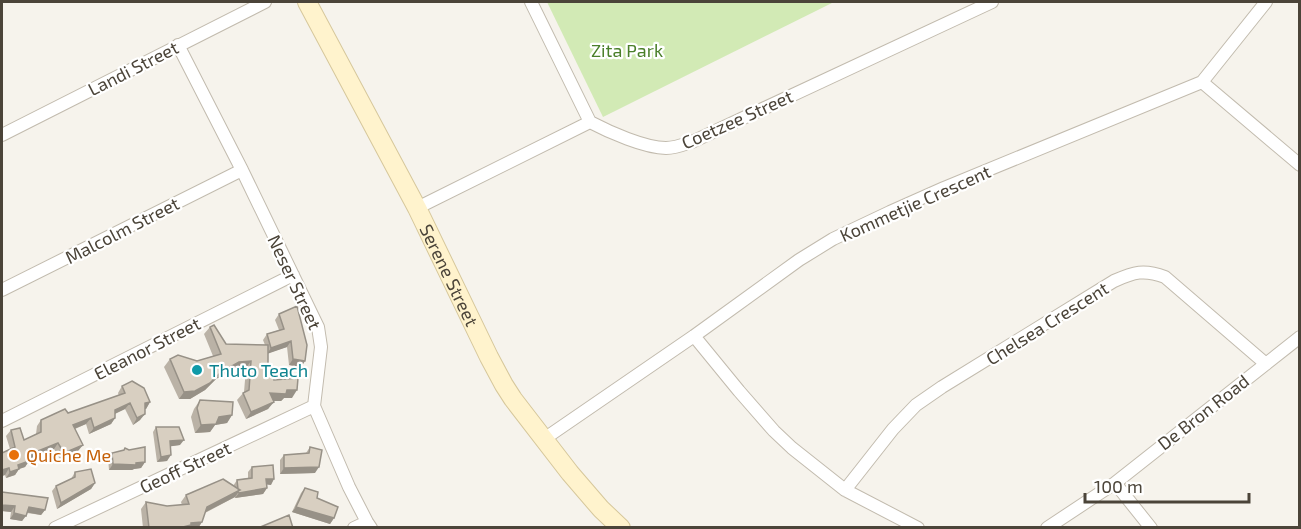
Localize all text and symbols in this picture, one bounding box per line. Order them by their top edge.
street label: Landi Street [84,36,182,100]
park label: Zita Park [591,39,663,61]
street label: Coetzee Street [678,85,796,153]
street label: Kommetjie Crescent [836,160,994,246]
street label: Malcolm Street [61,192,183,268]
street label: Serene Street [415,220,483,330]
street label: Neser Street [263,231,327,333]
street label: Chelsea Crescent [982,276,1112,369]
street label: Eleanor Street [90,312,204,384]
place label: Thuto Teach [209,359,308,381]
marker: Thuto Teach [190,363,204,377]
street label: De Bron Road [1153,369,1253,455]
street label: Geoff Street [136,436,234,498]
place label: Quiche Me [26,444,111,466]
marker: Quiche Me [7,448,21,462]
scale bar [1085,466,1248,504]
text: 100 m [1094,475,1143,497]

